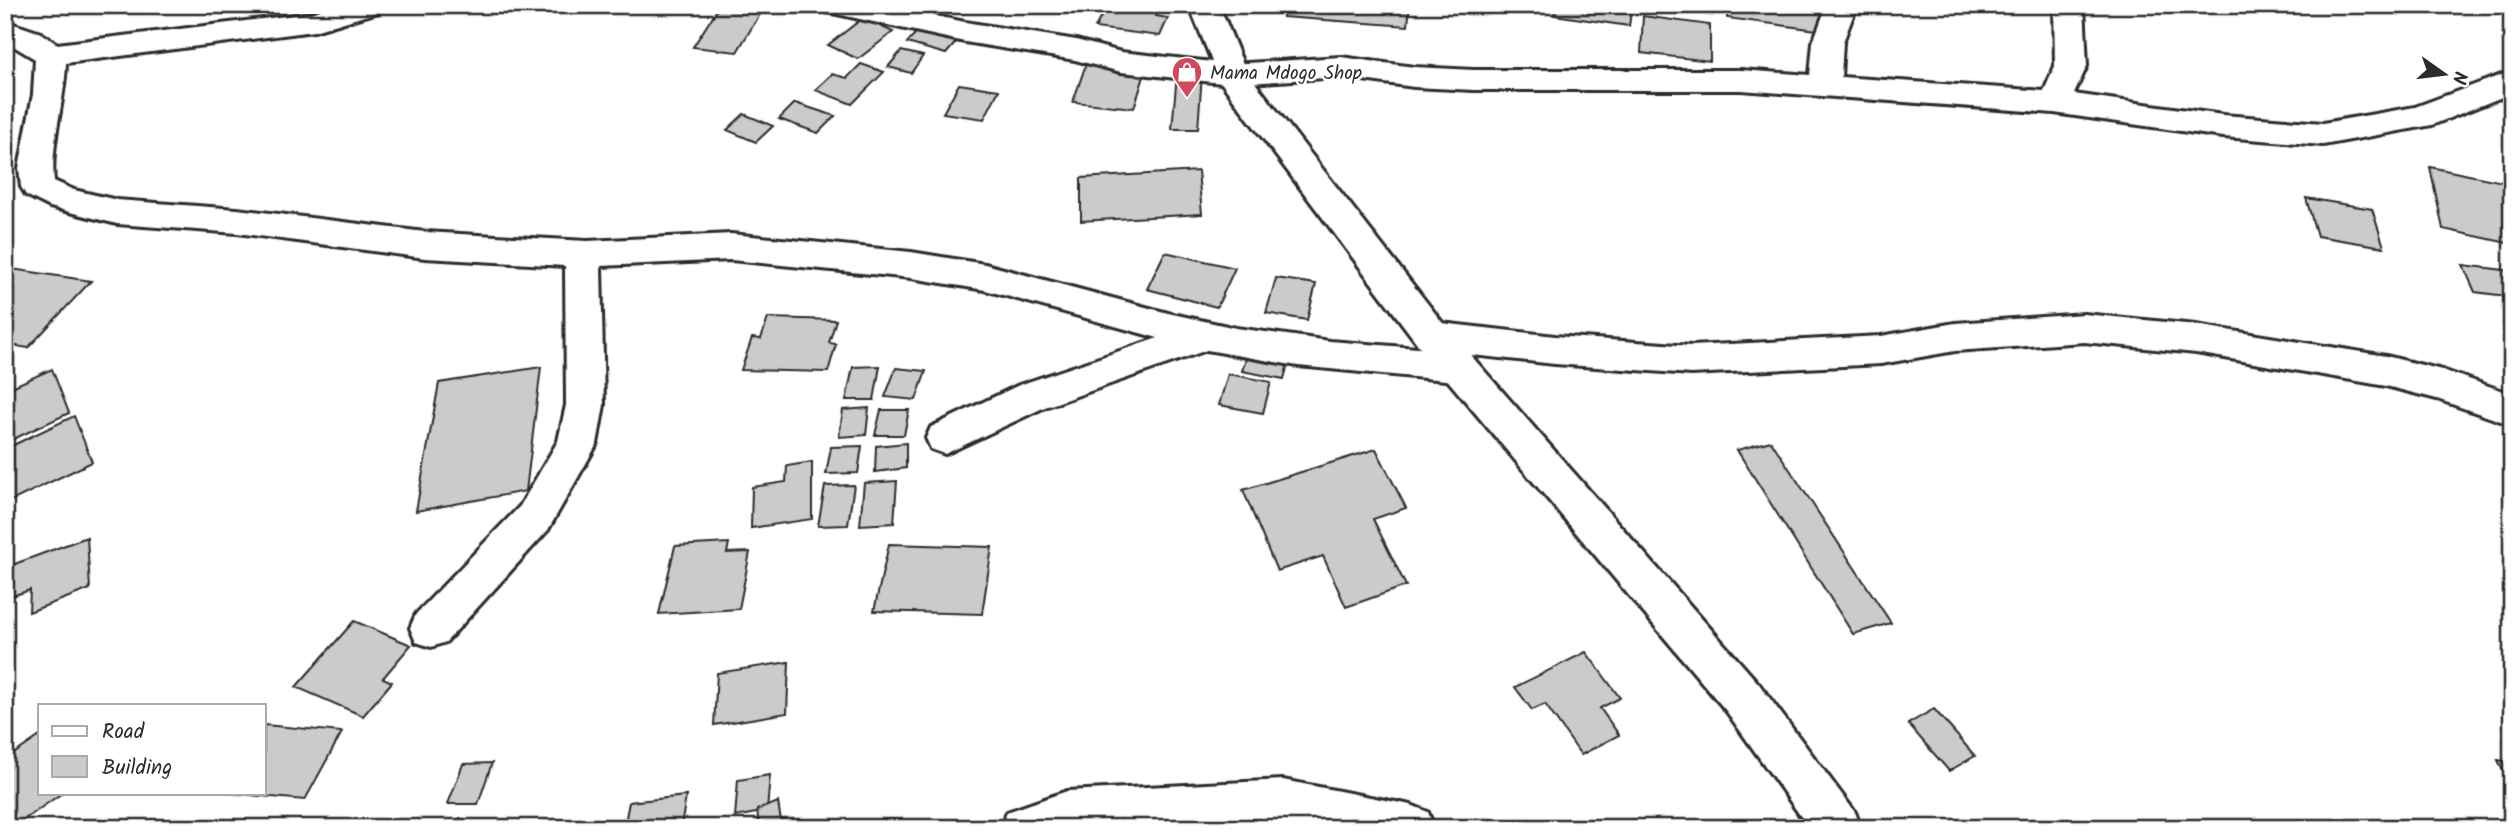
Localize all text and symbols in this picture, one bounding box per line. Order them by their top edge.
north arrow [2408,38,2478,108]
shop icon: Mama Mdogo Shop [1170,55,1204,99]
place label: Mama Mdogo Shop [1210,59,1362,89]
text: N [2443,68,2475,87]
legend [38,704,266,794]
text: Road [102,716,145,749]
text: Building [102,752,172,785]

